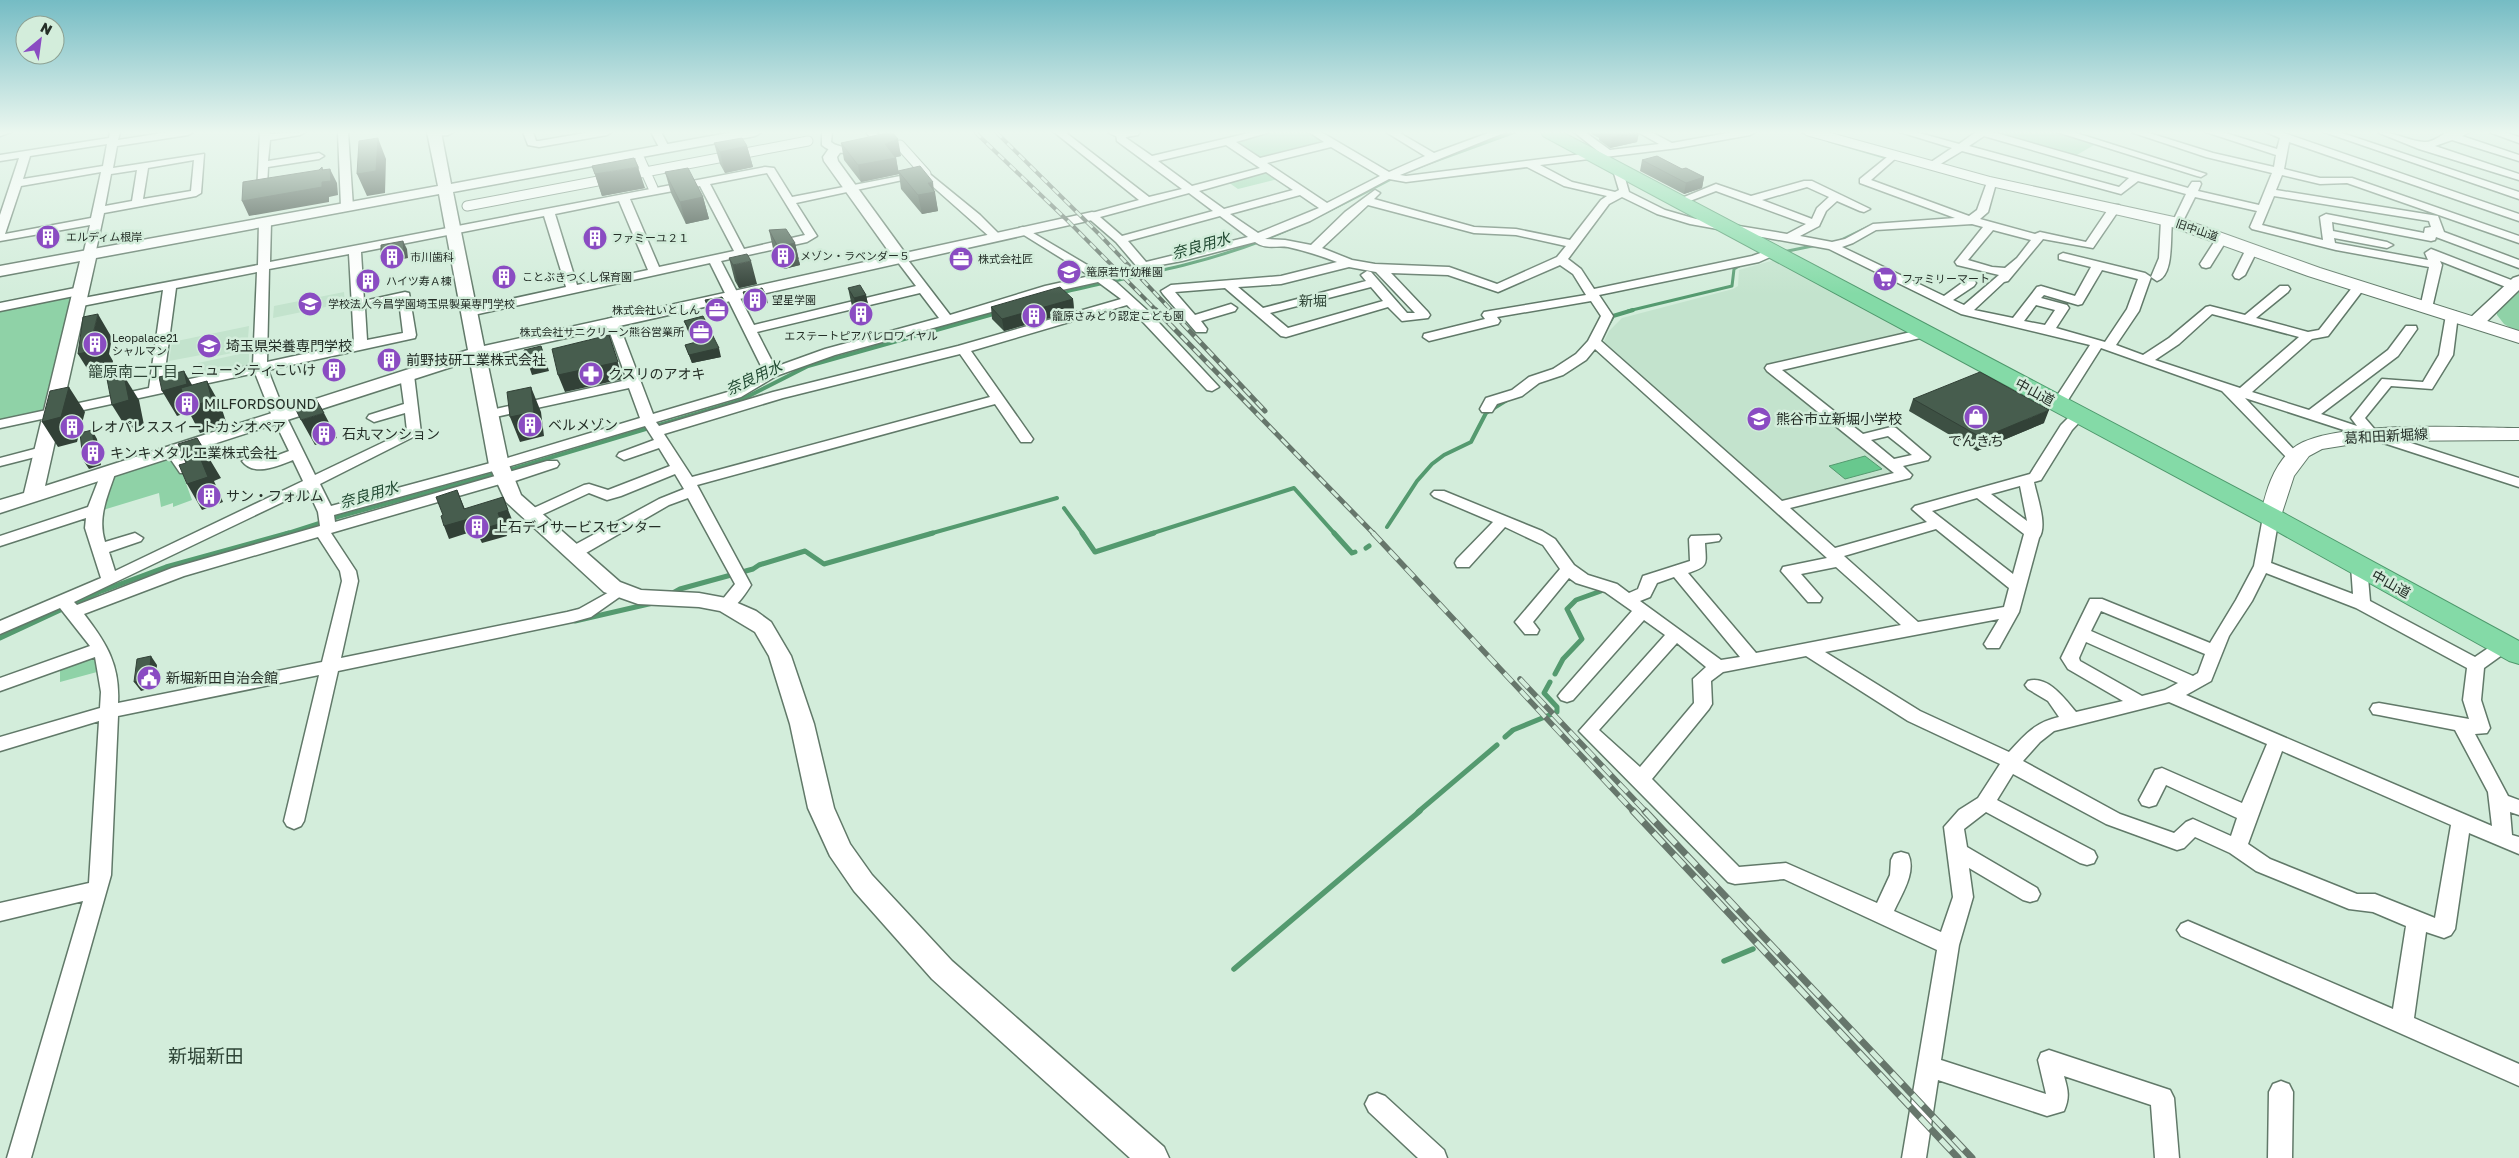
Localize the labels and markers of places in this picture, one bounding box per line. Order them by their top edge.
building icon: エルディム根岸 [35,224,61,250]
building icon: ファミーユ２１ [582,225,608,251]
place label: エルディム根岸 [66,230,142,243]
place label: ファミーユ２１ [612,231,689,244]
building icon: メゾン・ラベンダー５ [770,243,796,269]
building icon: 市川歯科 [379,244,405,270]
office icon: 株式会社匠 [948,246,974,272]
place label: メゾン・ラベンダー５ [800,249,910,262]
place label: 市川歯科 [410,250,454,263]
place label: 株式会社匠 [978,252,1033,265]
school or university icon: 篭原若竹幼稚園 [1056,259,1082,285]
building icon: ことぶきつくし保育園 [491,264,517,290]
place label: 篭原若竹幼稚園 [1086,265,1163,278]
supermarket icon: ファミリーマート [1872,266,1898,292]
building icon: ハイツ寿Ａ棟 [355,268,381,294]
place label: ことぶきつくし保育園 [522,270,632,283]
place label: ファミリーマート [1902,272,1990,285]
place label: ハイツ寿Ａ棟 [386,274,452,287]
building icon: 望星学園 [742,287,768,313]
school or university icon: 学校法人今昌学園埼玉県製菓専門学校 [297,291,323,317]
place label: 望星学園 [772,293,816,306]
place label: 学校法人今昌学園埼玉県製菓専門学校 [328,297,515,310]
office icon: 株式会社いとしん [704,297,730,323]
building icon: エステートピアパレロワイヤル [848,301,874,327]
place label: 株式会社いとしん [612,303,700,316]
building icon: 籠原さみどり認定こども園 [1021,303,1047,329]
place label: 籠原さみどり認定こども園 [1052,309,1184,322]
office icon: 株式会社サニクリーン熊谷営業所 [688,319,714,345]
place label: 株式会社サニクリーン熊谷営業所 [520,325,685,338]
place label: エステートピアパレロワイヤル [784,329,938,342]
building icon: Leopalace21 シャルマン [82,331,108,357]
place label: Leopalace21 シャルマン [112,331,178,357]
school or university icon: 埼玉県栄養専門学校 [196,333,222,359]
place label: 埼玉県栄養専門学校 [226,337,352,354]
building icon: 前野技研工業株式会社 [376,347,402,373]
place label: 前野技研工業株式会社 [406,351,546,368]
building icon: ニューシティこいけ [321,357,347,383]
place label: ニューシティこいけ [191,361,316,378]
pharmacy icon: クスリのアオキ [578,361,604,387]
place label: クスリのアオキ [608,365,706,382]
building icon: MILFORDSOUND [174,391,200,417]
place label: MILFORDSOUND [204,395,316,412]
shop icon: でんきち [1963,404,1989,430]
school or university icon: 熊谷市立新堀小学校 [1746,406,1772,432]
place label: 熊谷市立新堀小学校 [1776,410,1902,427]
building icon: ベルメゾン [517,412,543,438]
building icon: レオパレススイートカシオペア [59,414,85,440]
place label: ベルメゾン [548,416,618,433]
place label: レオパレススイートカシオペア [90,418,286,435]
building icon: 石丸マンション [311,421,337,447]
place label: 石丸マンション [342,425,440,442]
place label: でんきち [1948,432,2004,449]
building icon: キンキメタル工業株式会社 [80,440,106,466]
place label: キンキメタル工業株式会社 [110,444,278,461]
building icon: サン・フォルム [196,483,222,509]
place label: サン・フォルム [226,487,324,504]
building icon: 上石デイサービスセンター [464,514,490,540]
place label: 上石デイサービスセンター [494,518,662,535]
public building icon: 新堀新田自治会館 [136,665,162,691]
place label: 新堀新田自治会館 [166,669,278,686]

